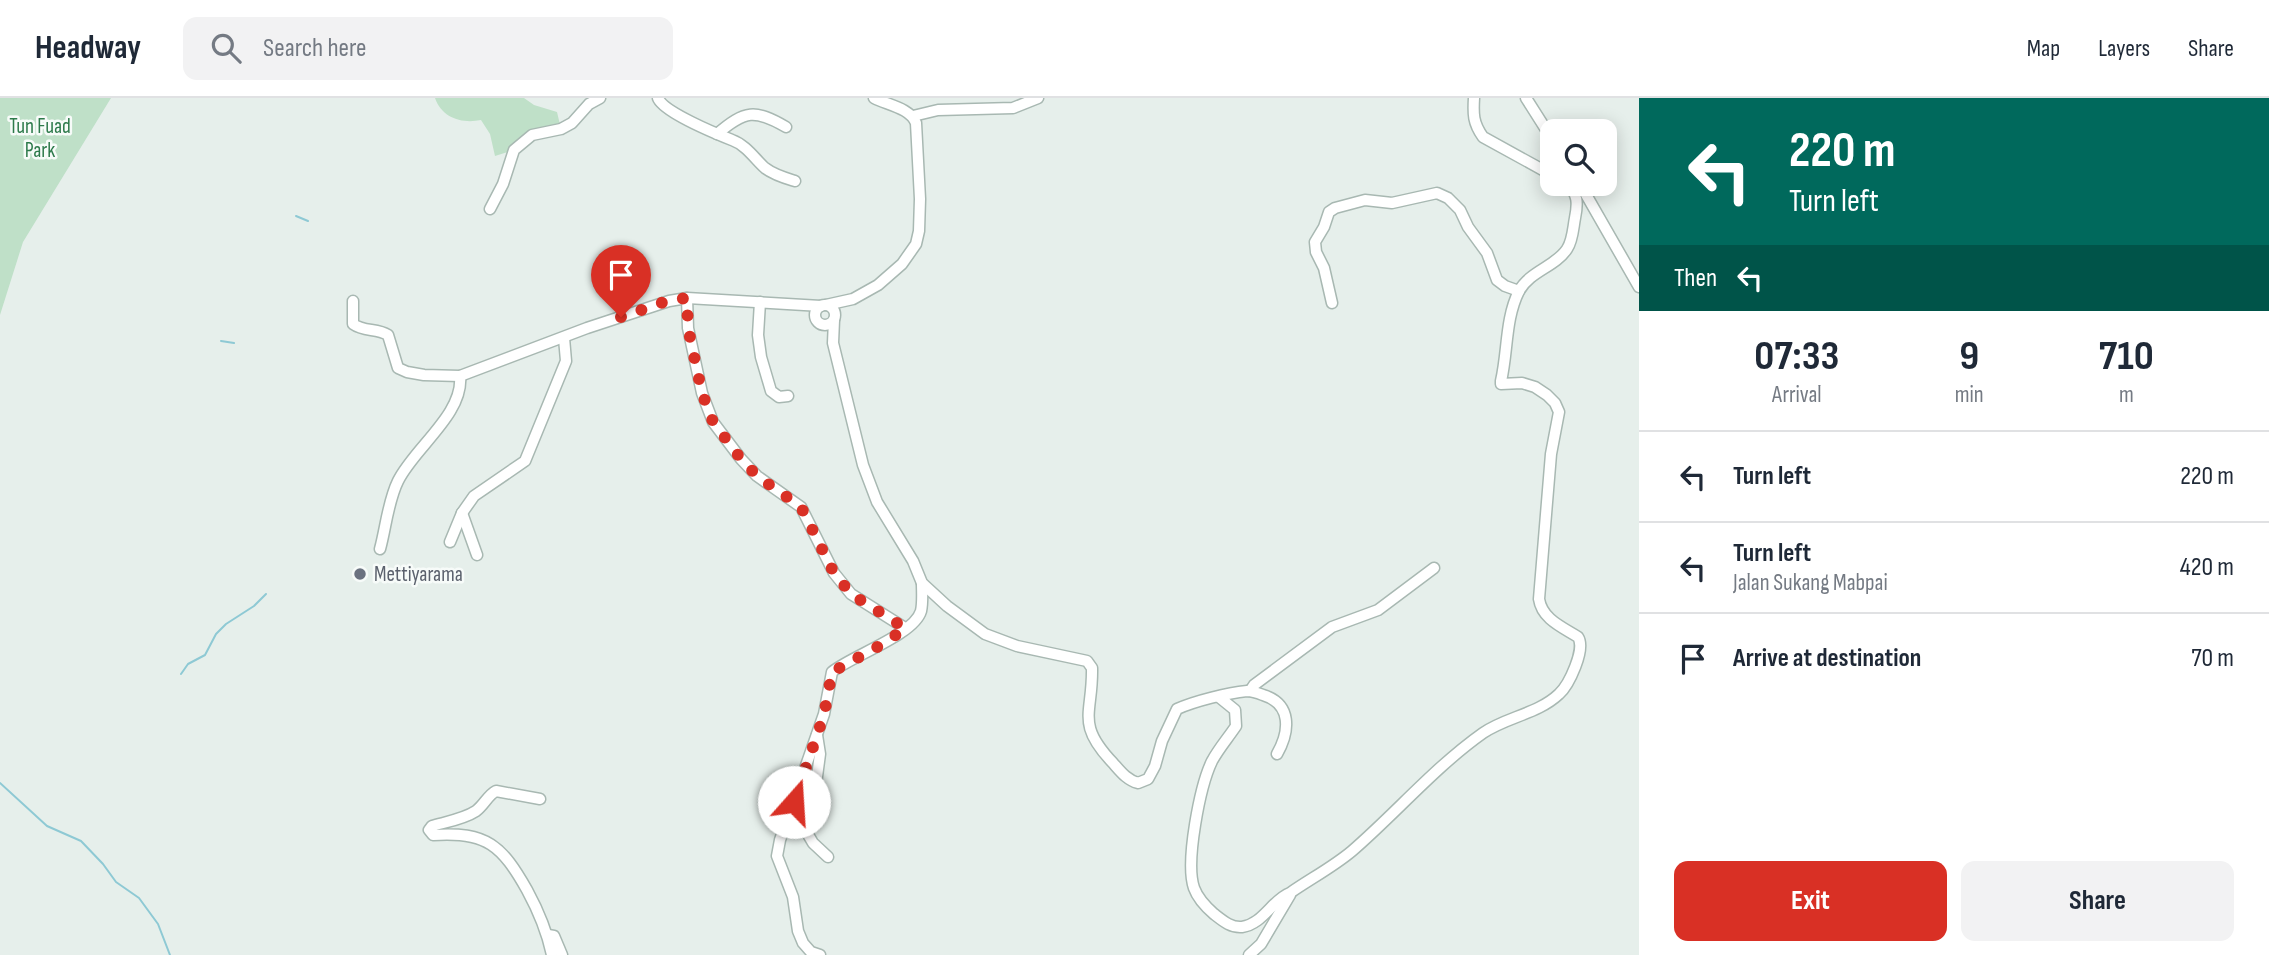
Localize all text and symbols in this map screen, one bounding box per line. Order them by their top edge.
search box [183,17,673,80]
text: Headway [35,28,141,68]
icon: search [207,29,245,67]
text: Search here [263,33,366,64]
text: Map [2027,34,2060,63]
text: Layers [2098,34,2150,63]
text: Share [2188,34,2234,63]
park label: Tun Fuad Park [9,114,71,163]
map controls [1540,119,1617,196]
button: search [1540,119,1617,196]
text: 220 m [1789,122,1895,181]
icon: left [1674,126,1765,217]
text: Turn left [1789,182,1879,221]
pin [591,245,651,317]
icon: arrive [602,256,640,294]
icon: left [1731,259,1769,297]
text: Then [1674,263,1717,294]
text: 07:33 [1754,331,1839,382]
text: 9 [1959,331,1979,382]
text: 710 [2099,331,2154,382]
text: Arrival [1772,381,1822,409]
text: min [1955,381,1984,409]
text: m [2119,381,2134,409]
icon: left [1674,458,1712,496]
text: Turn left [1733,461,1811,492]
text: 220 m [2180,461,2234,492]
text: Turn left [1733,538,1811,569]
icon: left [1674,549,1712,587]
text: 420 m [2180,552,2234,583]
place label: Mettiyarama [374,562,463,587]
marker: Mettiyarama [352,566,368,582]
text: Jalan Sukang Mabpai [1733,569,1888,597]
icon: arrive [1674,640,1712,678]
text: Arrive at destination [1733,643,1921,674]
text: 70 m [2191,643,2234,674]
position arrow [757,765,831,839]
button: Exit [1674,861,1947,941]
button: Share [1961,861,2234,941]

